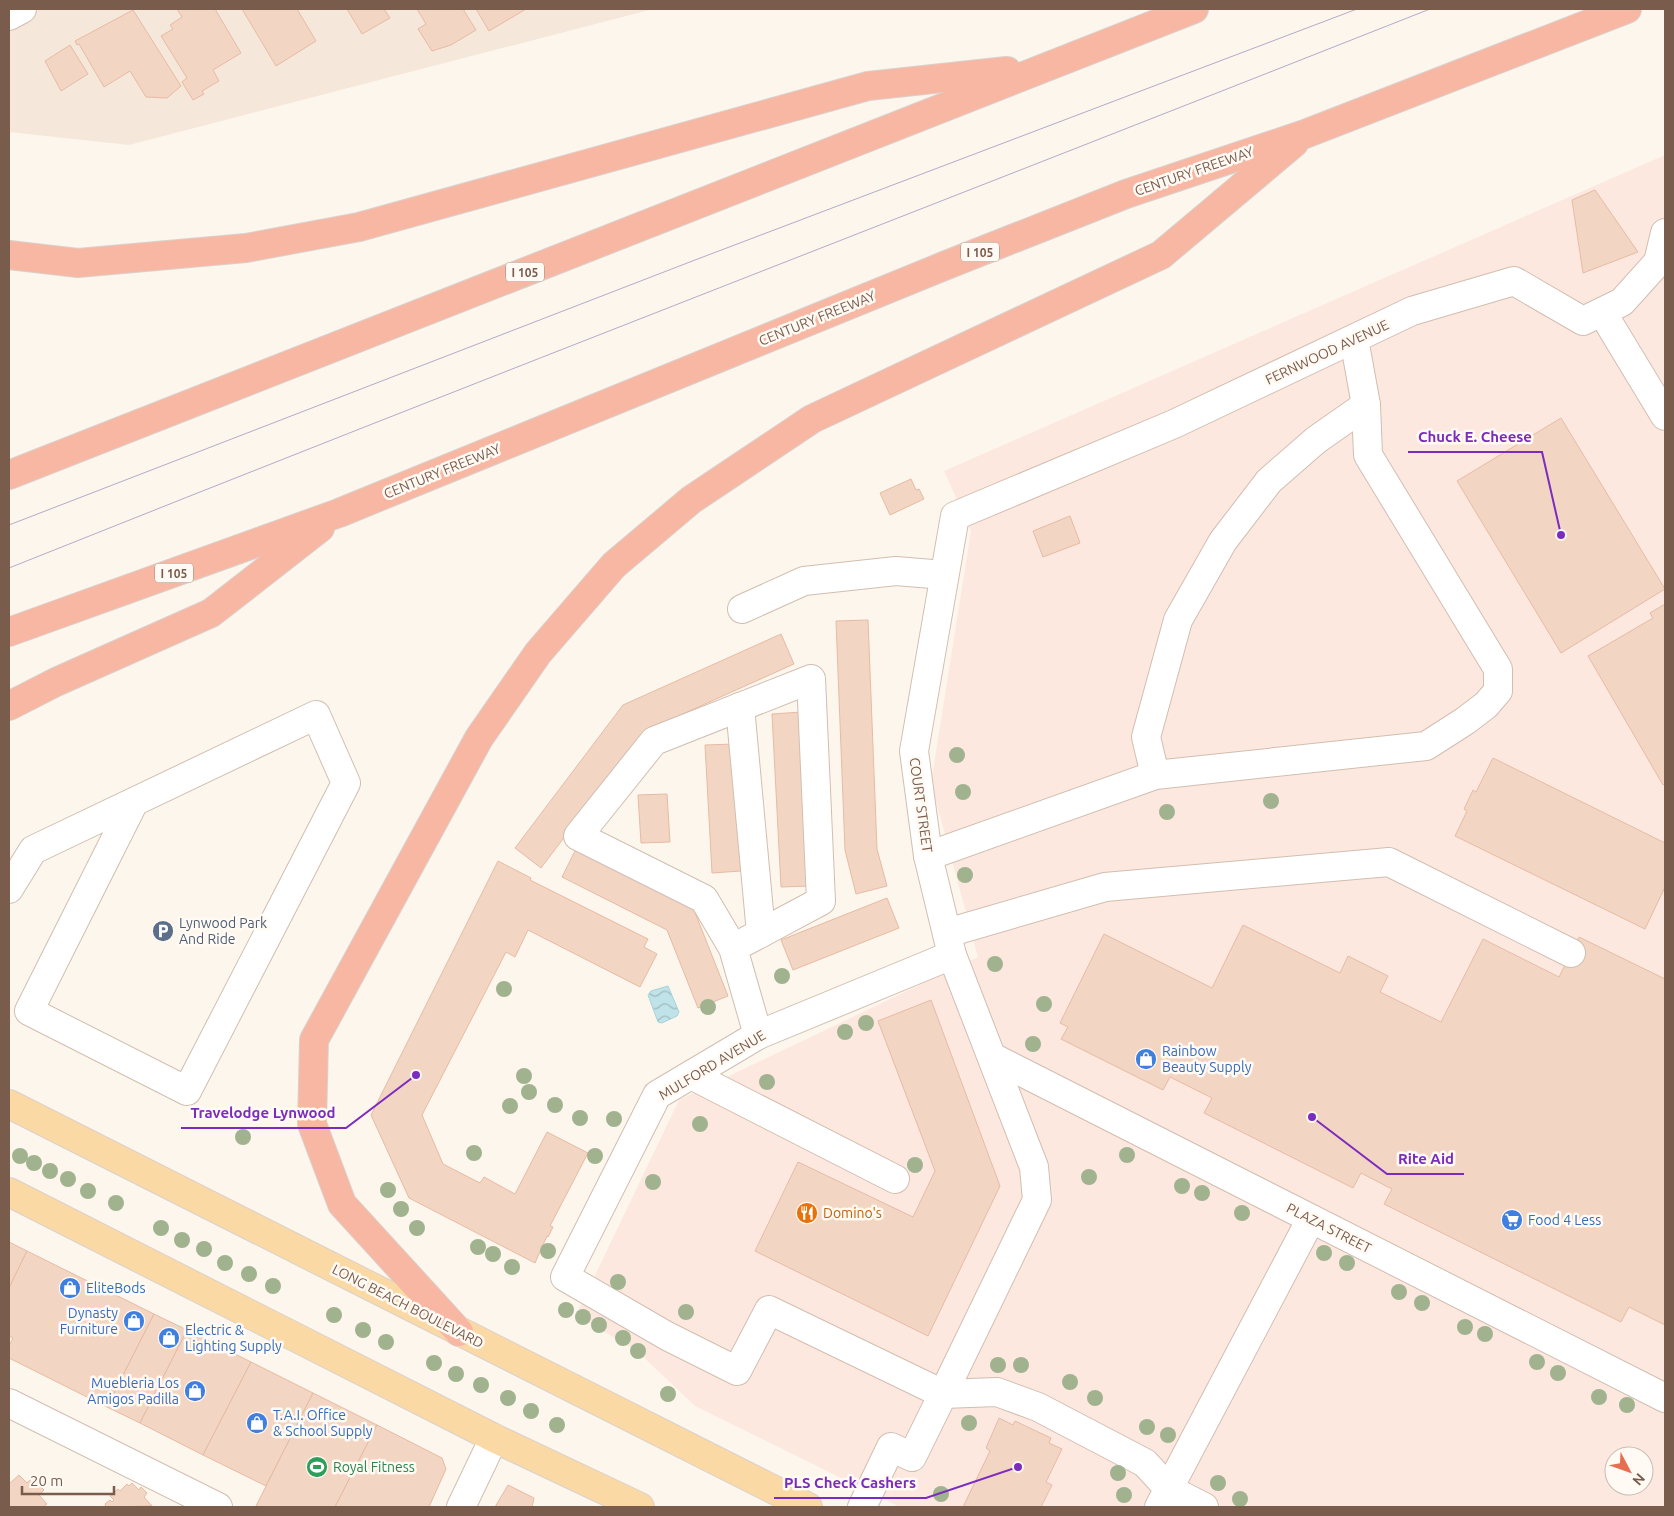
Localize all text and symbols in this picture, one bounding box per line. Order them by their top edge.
street label: CENTURY FREEWAY [1133,143,1255,199]
road number: I 105 [961,242,999,262]
road number: I 105 [506,262,544,282]
street label: CENTURY FREEWAY [756,287,878,349]
street label: FERNWOOD AVENUE [1263,316,1391,388]
callout: Chuck E. Cheese [1408,422,1542,452]
text: Chuck E. Cheese [1418,428,1532,445]
street label: CENTURY FREEWAY [381,440,503,502]
road number: I 105 [155,564,193,582]
street label: COURT STREET [906,756,936,854]
place label: Lynwood Park And Ride [179,915,267,947]
parking icon: Lynwood Park And Ride [151,919,175,943]
street label: MULFORD AVENUE [656,1027,768,1103]
place label: Rainbow Beauty Supply [1162,1043,1252,1075]
shop icon: Rainbow Beauty Supply [1134,1047,1158,1071]
callout: Travelodge Lynwood [181,1098,346,1128]
text: Travelodge Lynwood [190,1104,336,1121]
callout: Rite Aid [1387,1144,1464,1174]
text: Rite Aid [1398,1150,1454,1167]
street label: PLAZA STREET [1284,1200,1374,1256]
restaurant icon: Domino's [795,1201,819,1225]
place label: Domino's [823,1205,882,1221]
supermarket icon: Food 4 Less [1500,1208,1524,1232]
place label: Food 4 Less [1528,1212,1601,1228]
street label: LONG BEACH BOULEVARD [330,1261,486,1351]
shop icon: EliteBods [58,1276,82,1300]
place label: EliteBods [86,1280,145,1296]
place label: Dynasty Furniture [60,1305,118,1337]
shop icon: Dynasty Furniture [122,1309,146,1333]
place label: Electric & Lighting Supply [185,1322,282,1354]
shop icon: Electric & Lighting Supply [157,1326,181,1350]
place label: Muebleria Los Amigos Padilla [87,1375,179,1407]
shop icon: Muebleria Los Amigos Padilla [183,1379,207,1403]
place label: T.A.I. Office & School Supply [273,1407,373,1439]
shop icon: T.A.I. Office & School Supply [245,1411,269,1435]
north arrow [1604,1446,1654,1496]
sports icon: Royal Fitness [305,1455,329,1479]
place label: Royal Fitness [333,1459,415,1475]
scale bar [22,1464,115,1496]
callout: PLS Check Cashers [774,1468,926,1498]
text: N [1629,1470,1648,1489]
text: 20 m [30,1472,63,1489]
text: PLS Check Cashers [784,1474,916,1491]

